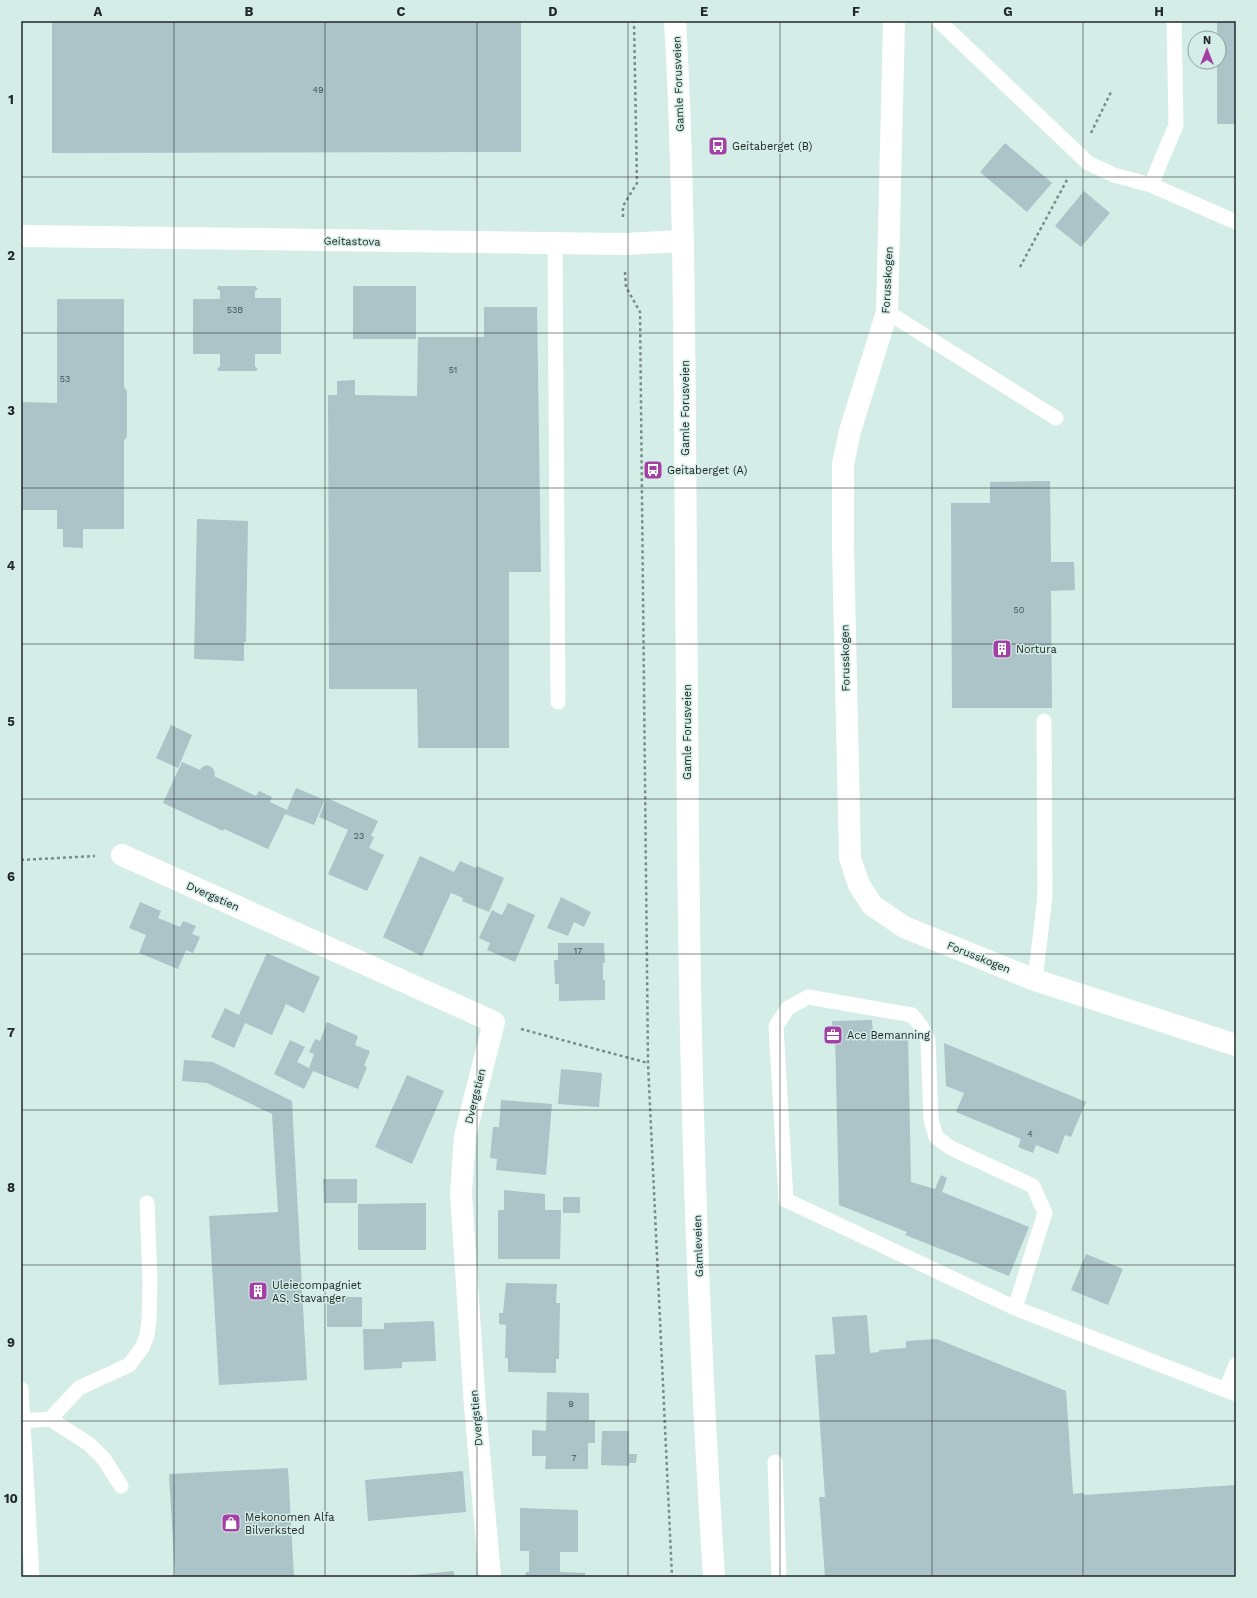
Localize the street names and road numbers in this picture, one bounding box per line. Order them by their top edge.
street label: Gamle Forusveien [670,36,687,132]
street label: Geitastova [323,235,381,248]
street label: Forusskogen [879,246,896,314]
street label: Gamle Forusveien [679,360,692,456]
street label: Forusskogen [838,624,853,692]
street label: Gamle Forusveien [681,684,694,780]
street label: Dvergstien [184,879,241,914]
street label: Forusskogen [945,939,1012,976]
street label: Dvergstien [462,1067,489,1125]
street label: Gamleveien [691,1215,706,1277]
street label: Dvergstien [468,1389,485,1447]

